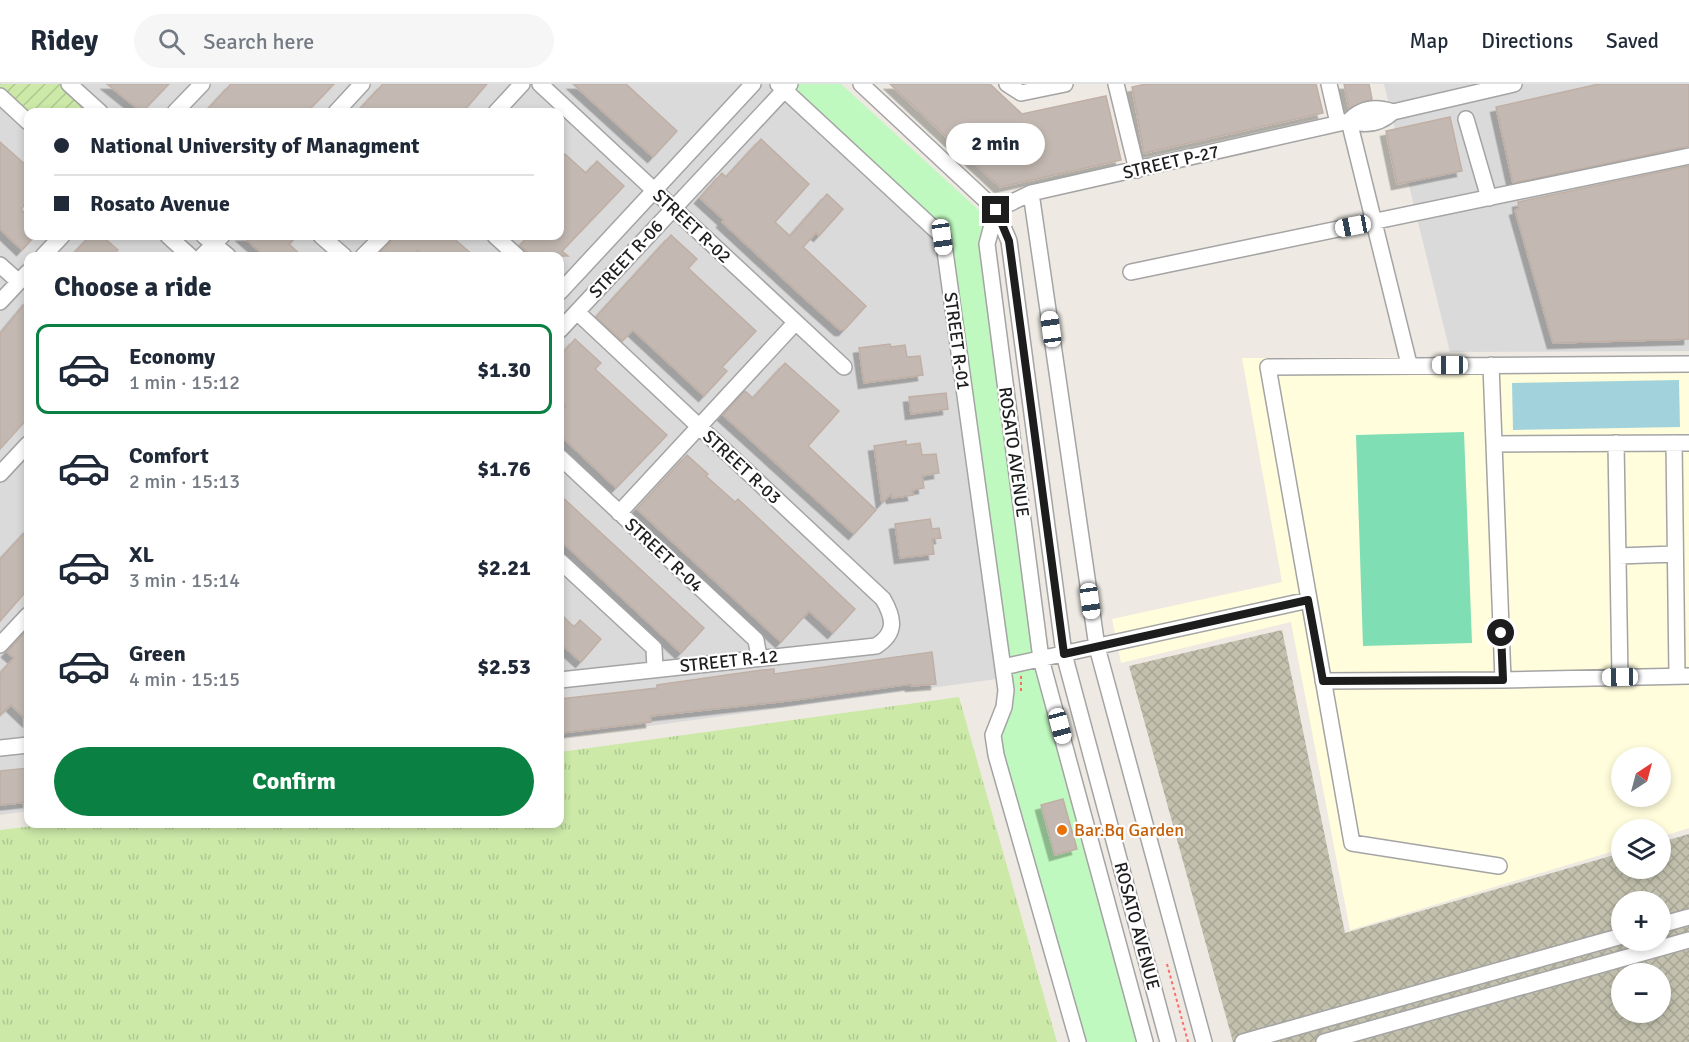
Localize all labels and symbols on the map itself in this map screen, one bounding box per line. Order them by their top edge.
callout: 2 min [946,123,1046,165]
street label: STREET P-27 [1121,140,1221,184]
street label: STREET R-02 [648,184,736,268]
route end [982,196,1009,223]
car [1334,214,1372,238]
street label: STREET R-06 [584,215,668,303]
car [931,218,953,256]
street label: STREET R-01 [939,291,975,391]
car [1040,310,1062,348]
car [1432,356,1468,374]
street label: ROSATO AVENUE [994,385,1034,519]
street label: STREET R-03 [698,425,786,509]
street label: STREET R-04 [620,513,708,597]
car [1079,582,1101,620]
route start [1487,619,1514,646]
street label: STREET R-12 [679,645,779,677]
car [1602,668,1638,686]
car [1047,706,1073,746]
north arrow [1611,747,1671,807]
place label: Bar.Bq Garden [1074,819,1184,841]
marker: Bar.Bq Garden [1055,823,1069,837]
street label: ROSATO AVENUE [1109,860,1165,992]

